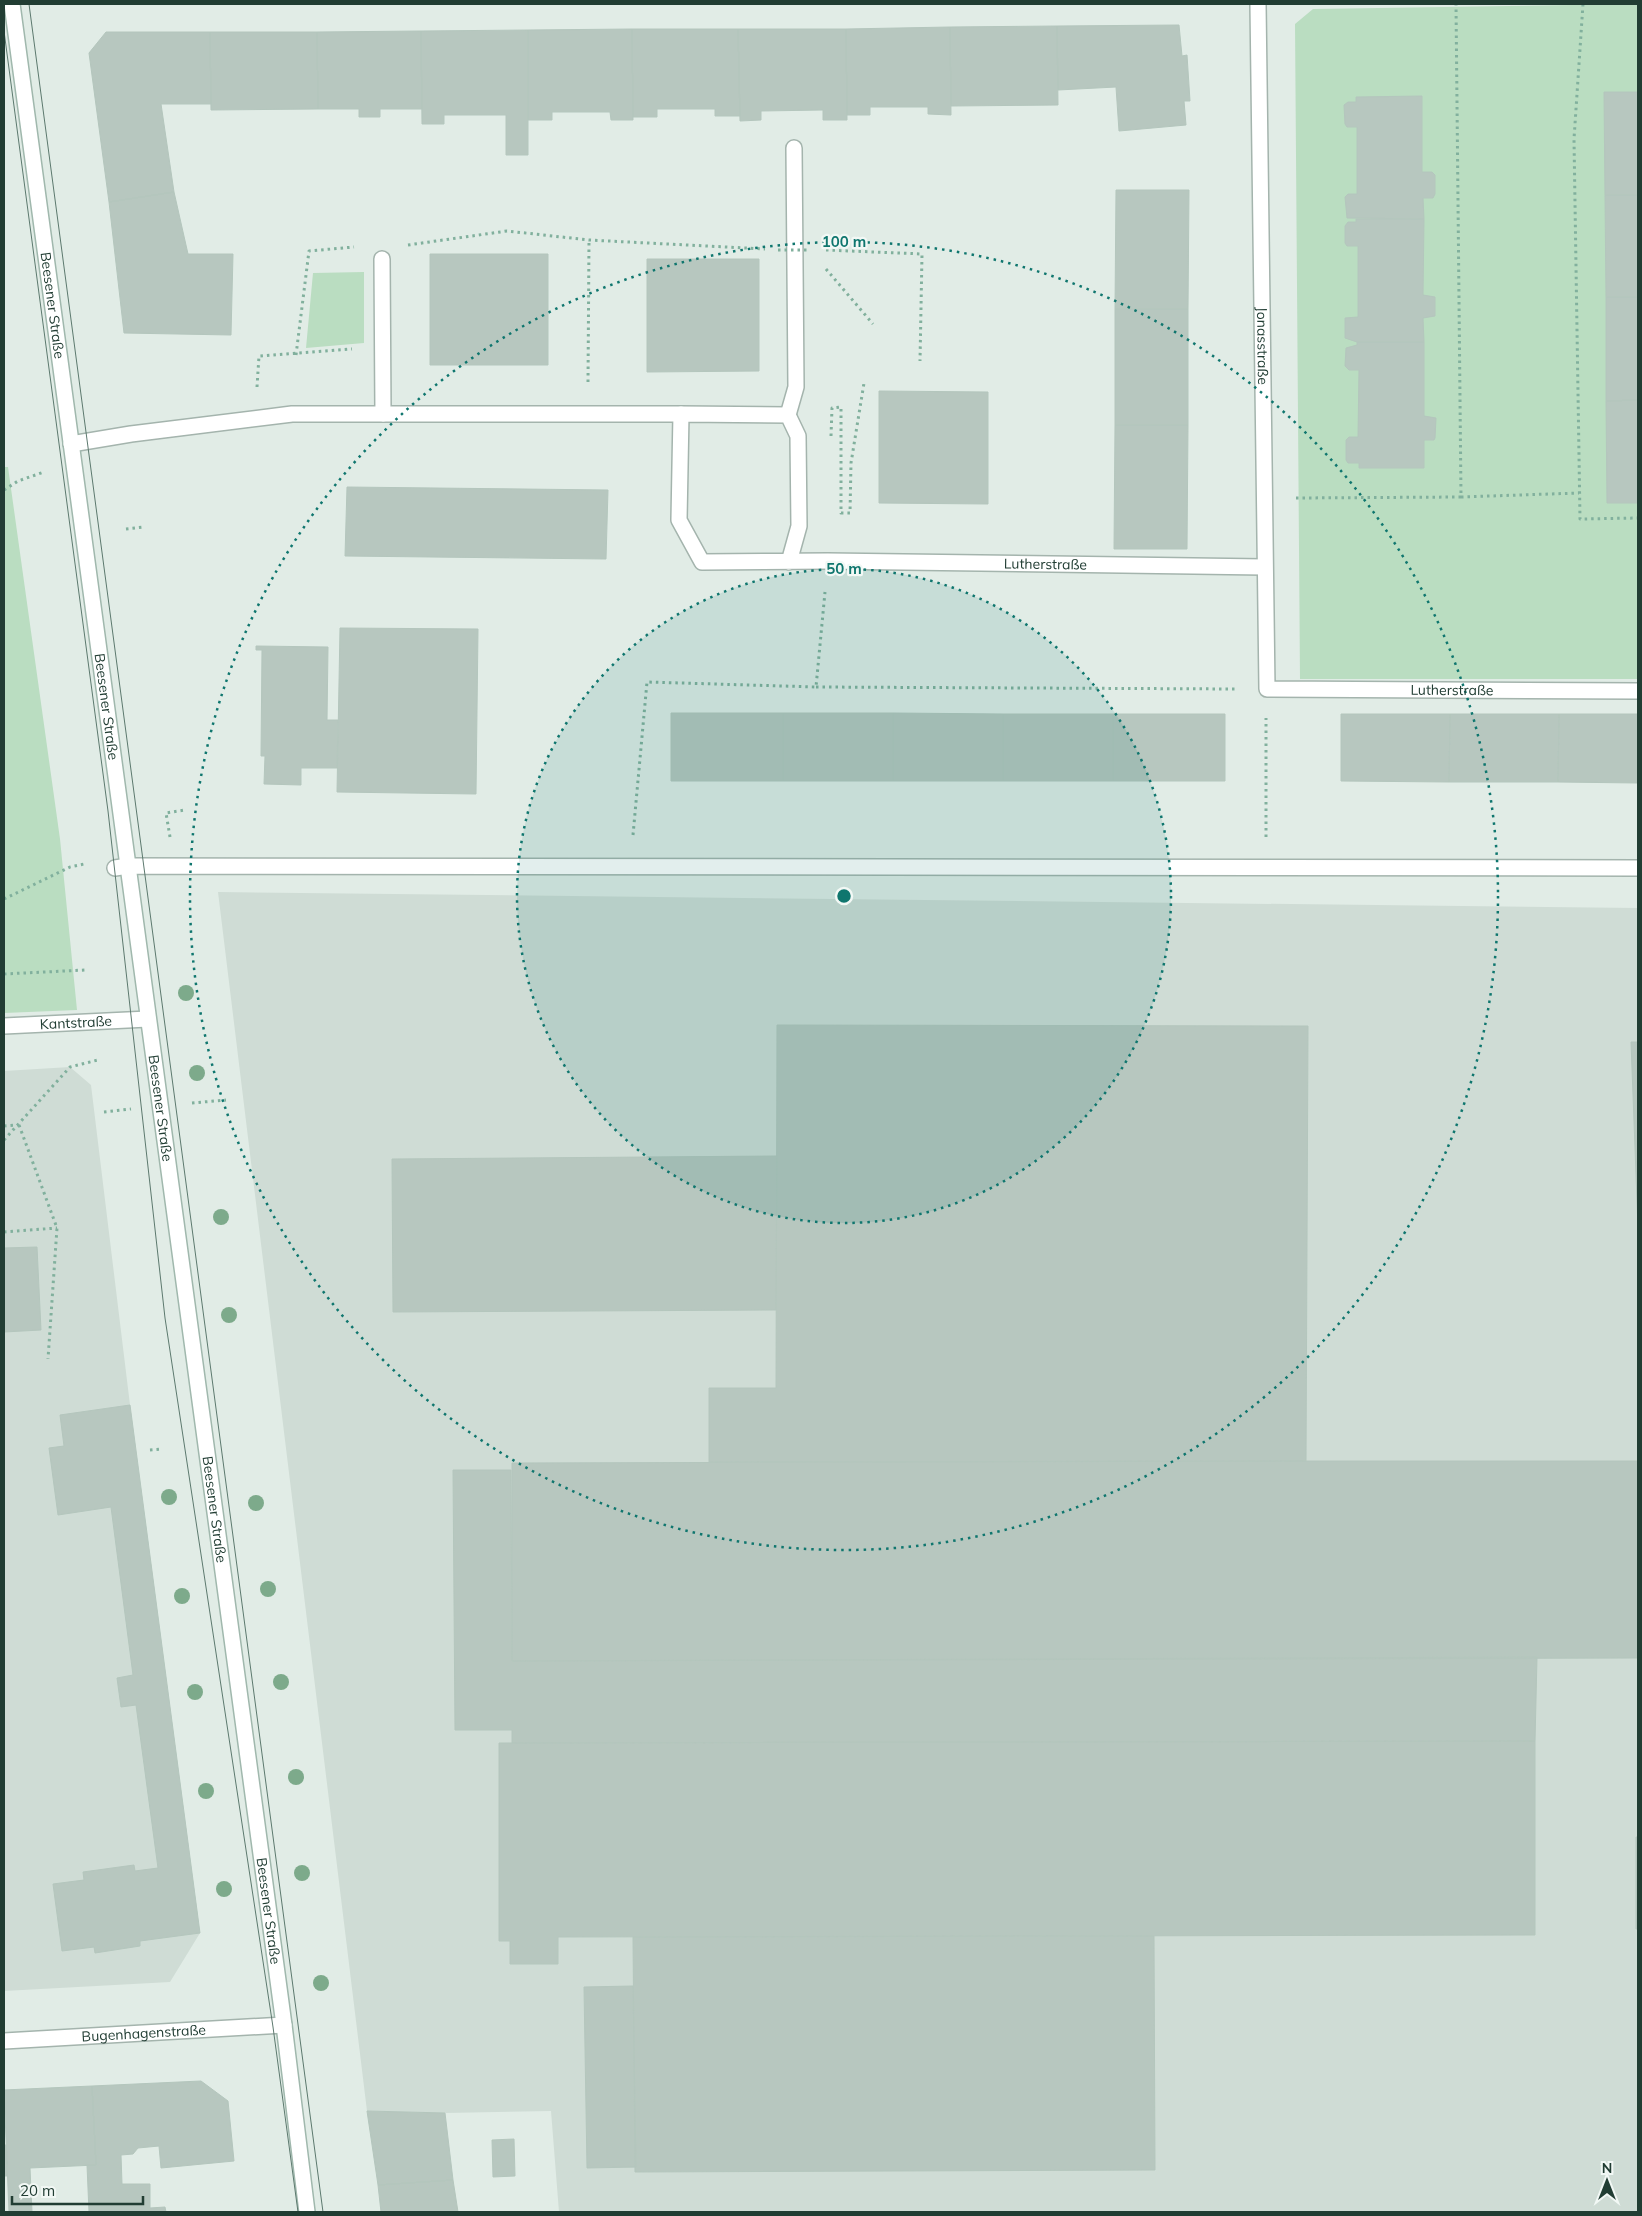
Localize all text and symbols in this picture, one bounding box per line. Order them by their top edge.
text: 100 m [822,232,866,251]
street label: Beesener Straße [36,251,69,360]
street label: Jonasstraße [1253,307,1272,385]
street label: Lutherstraße [1004,554,1087,574]
text: 50 m [826,559,862,578]
street label: Beesener Straße [90,652,123,761]
street label: Lutherstraße [1410,681,1494,699]
centre of rings [835,887,853,905]
street label: Kantstraße [39,1012,112,1033]
street label: Beesener Straße [145,1054,177,1163]
street label: Beesener Straße [199,1455,231,1564]
street label: Beesener Straße [253,1856,285,1965]
street label: Bugenhagenstraße [81,2020,206,2046]
north arrow [1582,2156,1632,2206]
text: N [1602,2159,1612,2177]
scale bar [12,2174,144,2206]
text: 20 m [20,2181,55,2200]

